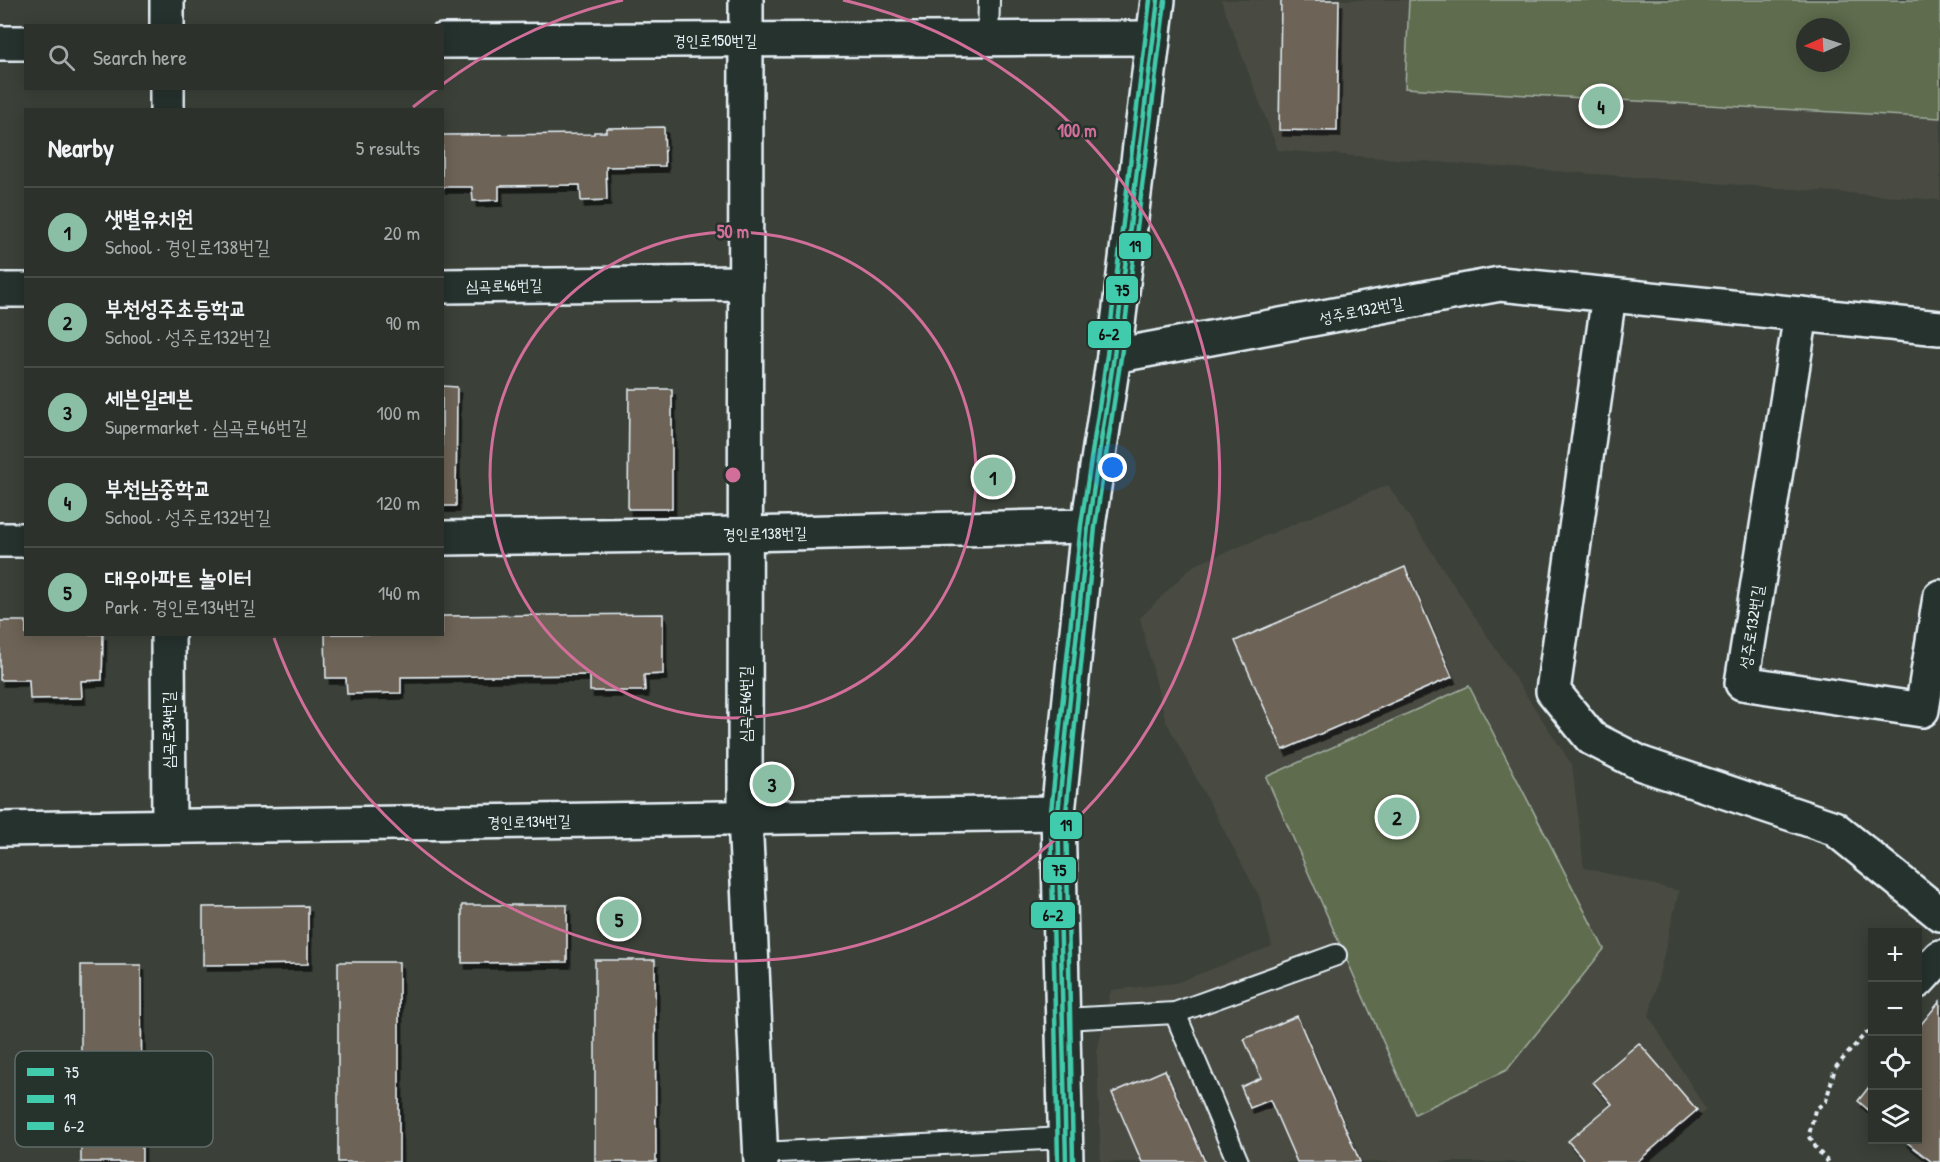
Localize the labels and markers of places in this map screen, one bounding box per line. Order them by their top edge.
pin: 4 [1582,84,1620,128]
pin: 1 [974,454,1012,500]
centre of rings [723,465,743,485]
pin: 3 [752,762,792,806]
pin: 2 [1378,794,1416,840]
pin: 5 [600,896,638,942]

